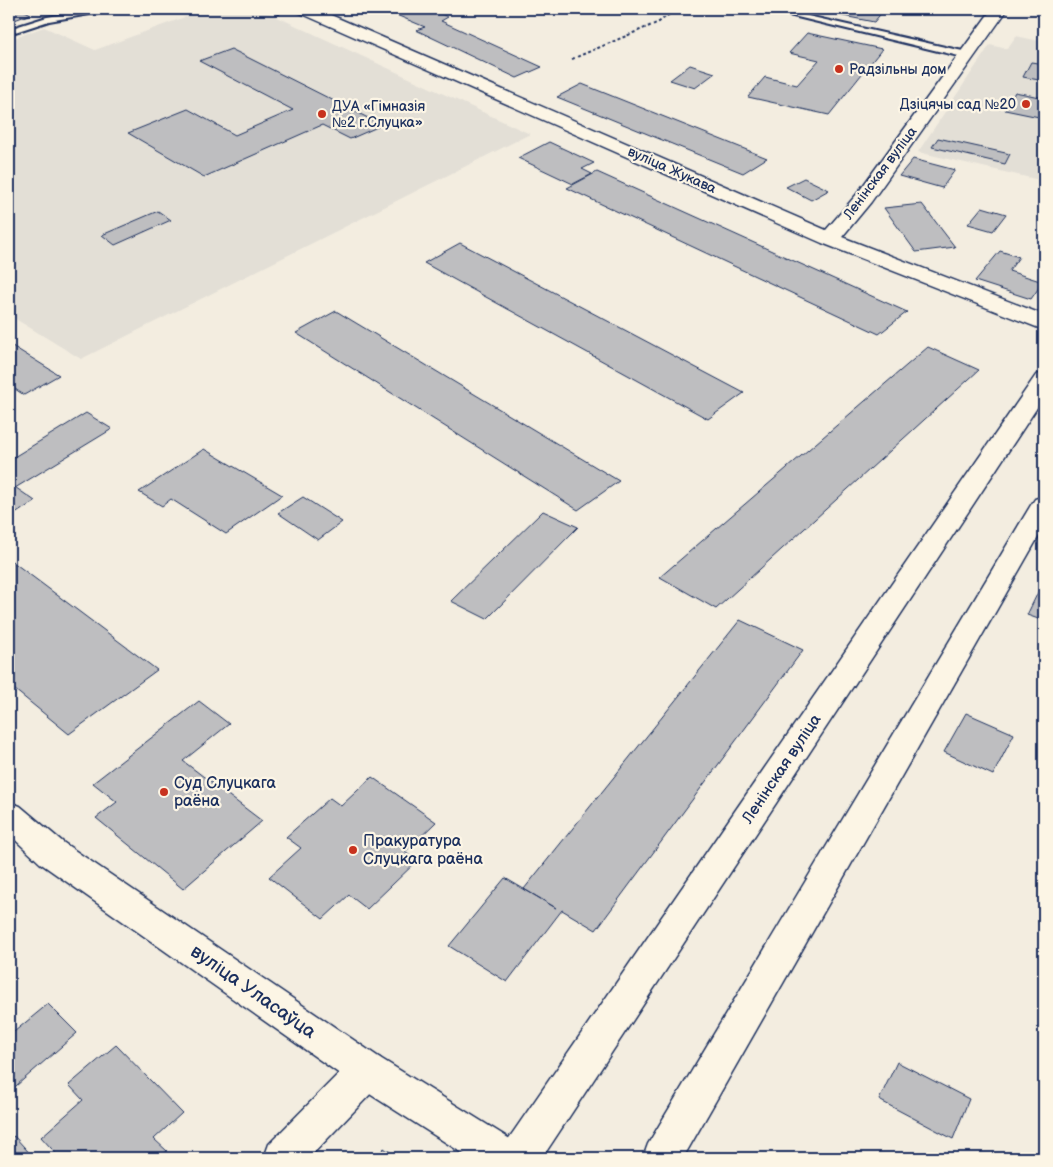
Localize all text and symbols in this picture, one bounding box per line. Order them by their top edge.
place label: Радзільны дом [849,61,947,78]
marker: Радзільны дом [833,63,845,75]
place label: Дзіцячы сад №20 [900,96,1016,113]
place label: ДУА «Гімназія №2 г.Слуцка» [332,98,425,131]
marker: Дзіцячы сад №20 [1020,98,1032,110]
marker: ДУА «Гімназія №2 г.Слуцка» [316,108,328,120]
street label: Ленінская вуліца [839,123,921,223]
street label: вуліца Жукава [625,143,720,197]
street label: Ленінская вуліца [738,710,826,828]
place label: Суд Слуцкага раёна [174,774,277,811]
marker: Суд Слуцкага раёна [158,786,170,798]
place label: Пракуратура Слуцкага раёна [363,832,483,869]
marker: Пракуратура Слуцкага раёна [347,844,359,856]
street label: вуліца Уласаўца [186,940,320,1044]

